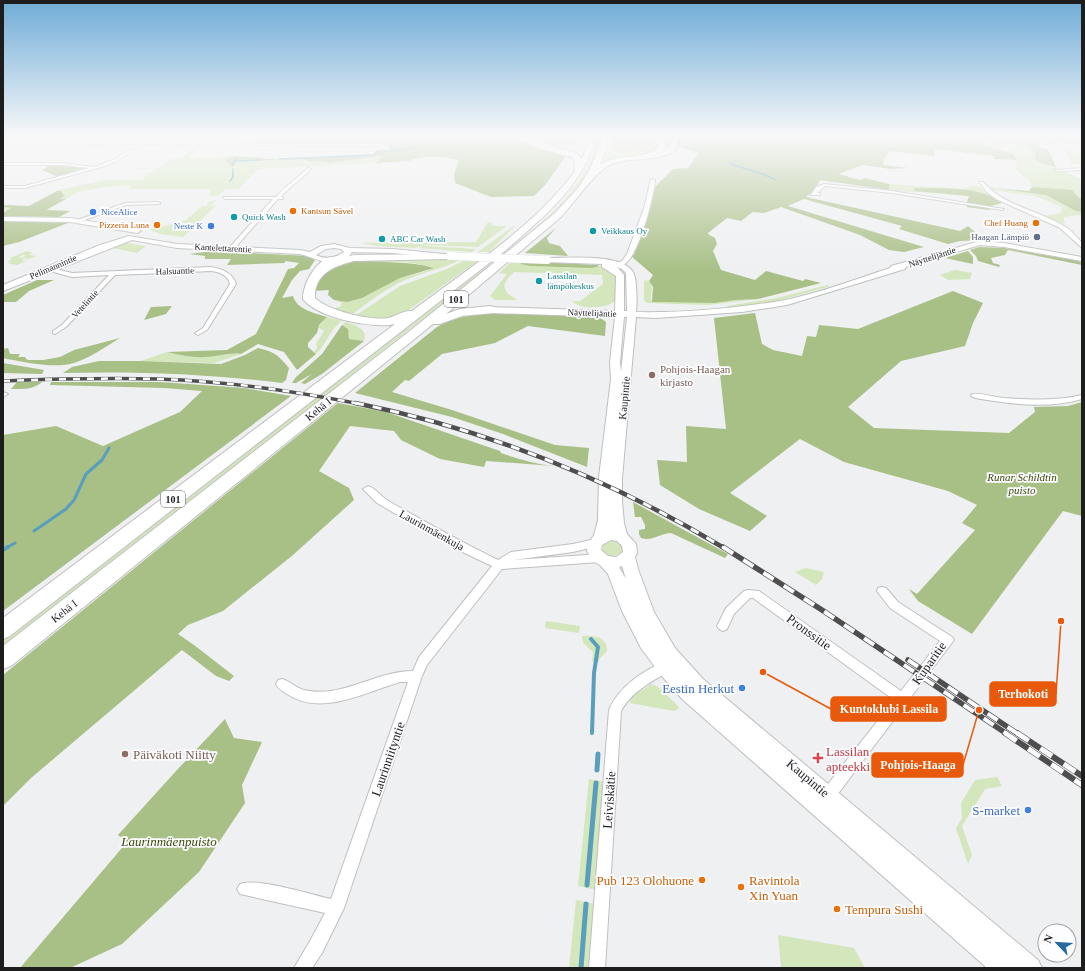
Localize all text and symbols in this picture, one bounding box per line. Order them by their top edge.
marker: Kantsun Sävel [288,206,298,216]
place label: Kantsun Sävel [301,206,354,216]
marker: NiceAlice [88,207,98,217]
place label: NiceAlice [101,207,137,217]
marker: Quick Wash [229,212,239,222]
place label: Quick Wash [242,212,286,222]
place label: Chef Huang [984,218,1028,228]
marker: Chef Huang [1031,218,1041,228]
place label: Pizzeria Luna [99,220,149,230]
marker: Pizzeria Luna [152,220,162,230]
place label: Neste K [174,221,203,231]
marker: Neste K [206,221,216,231]
marker: Veikkaus Oy [588,226,598,236]
place label: Veikkaus Oy [601,226,648,236]
place label: Haagan Lämpiö [971,232,1029,242]
marker: Haagan Lämpiö [1032,232,1042,242]
marker: ABC Car Wash [377,234,387,244]
place label: ABC Car Wash [390,234,446,244]
street label: Kantelettarentie [194,242,252,254]
street label: Näyttelijäntie [907,245,957,269]
street label: Pelimannintie [28,253,78,281]
street label: Halsuantie [156,265,194,277]
place label: Lassilan lämpökeskus [547,271,594,291]
marker: Lassilan lämpökeskus [534,276,544,286]
street label: Vetelintie [70,288,100,320]
road number: 101 [444,291,468,307]
street label: Näyttelijäntie [567,307,617,319]
place label: Pohjois-Haagan kirjasto [660,363,731,388]
marker: Pohjois-Haagan kirjasto [647,370,657,380]
street label: Kaupintie [616,376,632,420]
street label: Kehä I [303,395,334,423]
park label: Runar Schildtin puisto [986,471,1057,496]
road number: 101 [161,491,185,507]
street label: Laurinmäenkuja [398,507,467,553]
street label: Kehä I [49,597,80,625]
street label: Pronssitie [784,611,834,653]
street label: Kuparitie [909,638,949,687]
place label: Eestin Herkut [662,681,734,696]
callout: Terhokoti [990,682,1056,706]
marker: Eestin Herkut [737,683,747,693]
text: Terhokoti [998,687,1049,701]
callout: Kuntoklubi Lassila [831,697,946,721]
text: Kuntoklubi Lassila [840,702,938,716]
street label: Laurinniityntie [368,719,408,798]
place label: Lassilan apteekki [826,744,870,774]
place label: Päiväkoti Niitty [133,747,216,762]
marker: Päiväkoti Niitty [120,749,130,759]
marker: Lassilan apteekki [813,753,823,763]
callout: Pohjois-Haaga [872,753,963,777]
street label: Kaupintie [784,756,833,800]
text: Pohjois-Haaga [880,758,956,772]
street label: Leiviskätie [600,770,619,829]
place label: S-market [972,803,1020,818]
marker: S-market [1023,805,1033,815]
park label: Laurinmäenpuisto [120,834,217,849]
place label: Pub 123 Olohuone [597,873,694,888]
place label: Ravintola Xin Yuan [749,873,800,903]
marker: Pub 123 Olohuone [697,875,707,885]
marker: Ravintola Xin Yuan [736,882,746,892]
place label: Tempura Sushi [845,902,924,917]
marker: Tempura Sushi [832,904,842,914]
north arrow [1037,923,1077,963]
text: N [1041,933,1055,945]

